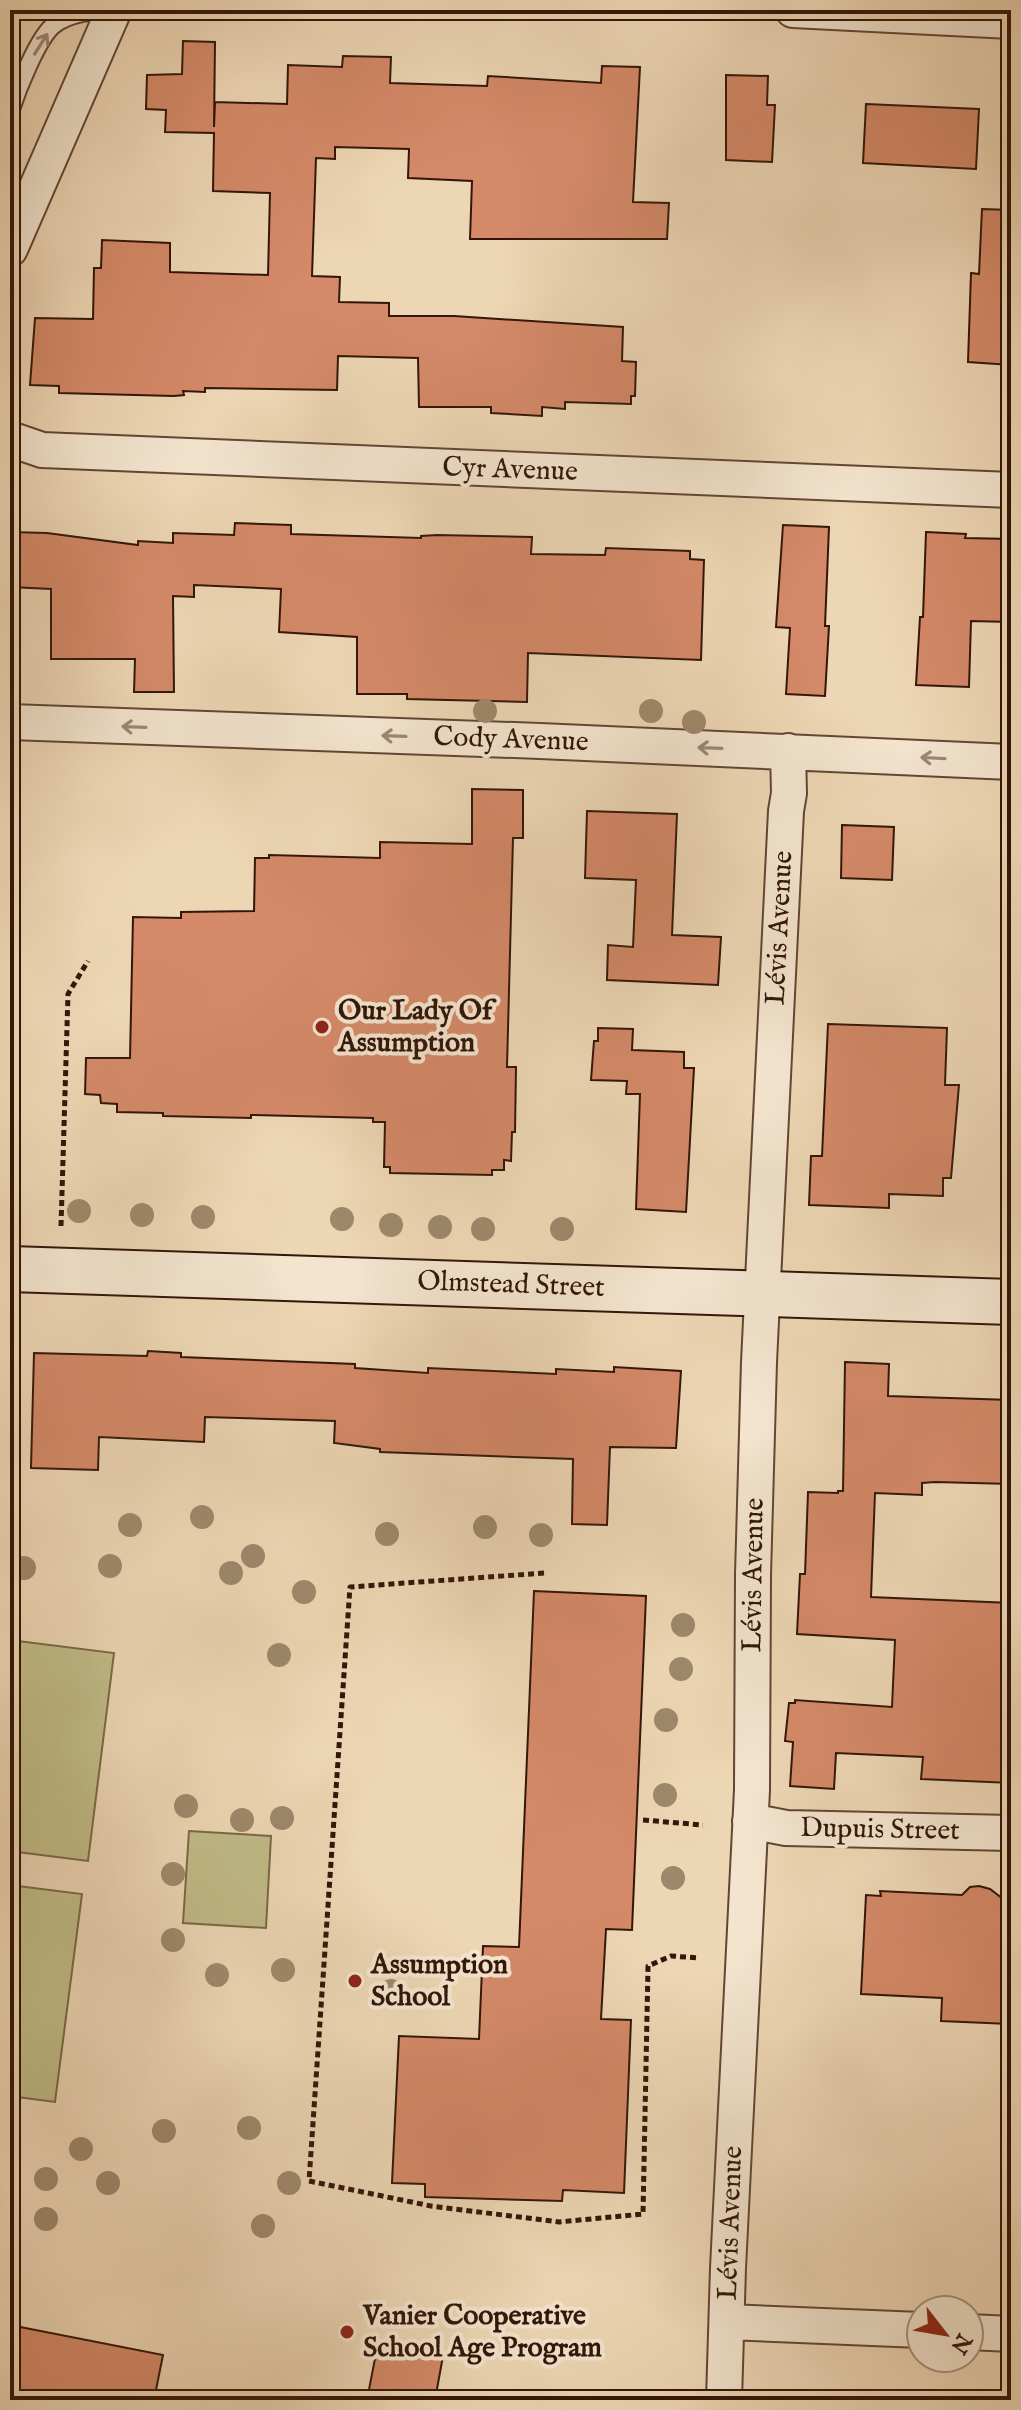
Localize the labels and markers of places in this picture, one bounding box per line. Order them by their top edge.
place label: Our Lady Of Assumption [337,994,497,1061]
marker: Our Lady Of Assumption [313,1018,331,1036]
place label: Assumption School [370,1948,508,2015]
marker: Assumption School [346,1972,364,1990]
place label: Vanier Cooperative School Age Program [362,2299,602,2366]
marker: Vanier Cooperative School Age Program [338,2323,356,2341]

